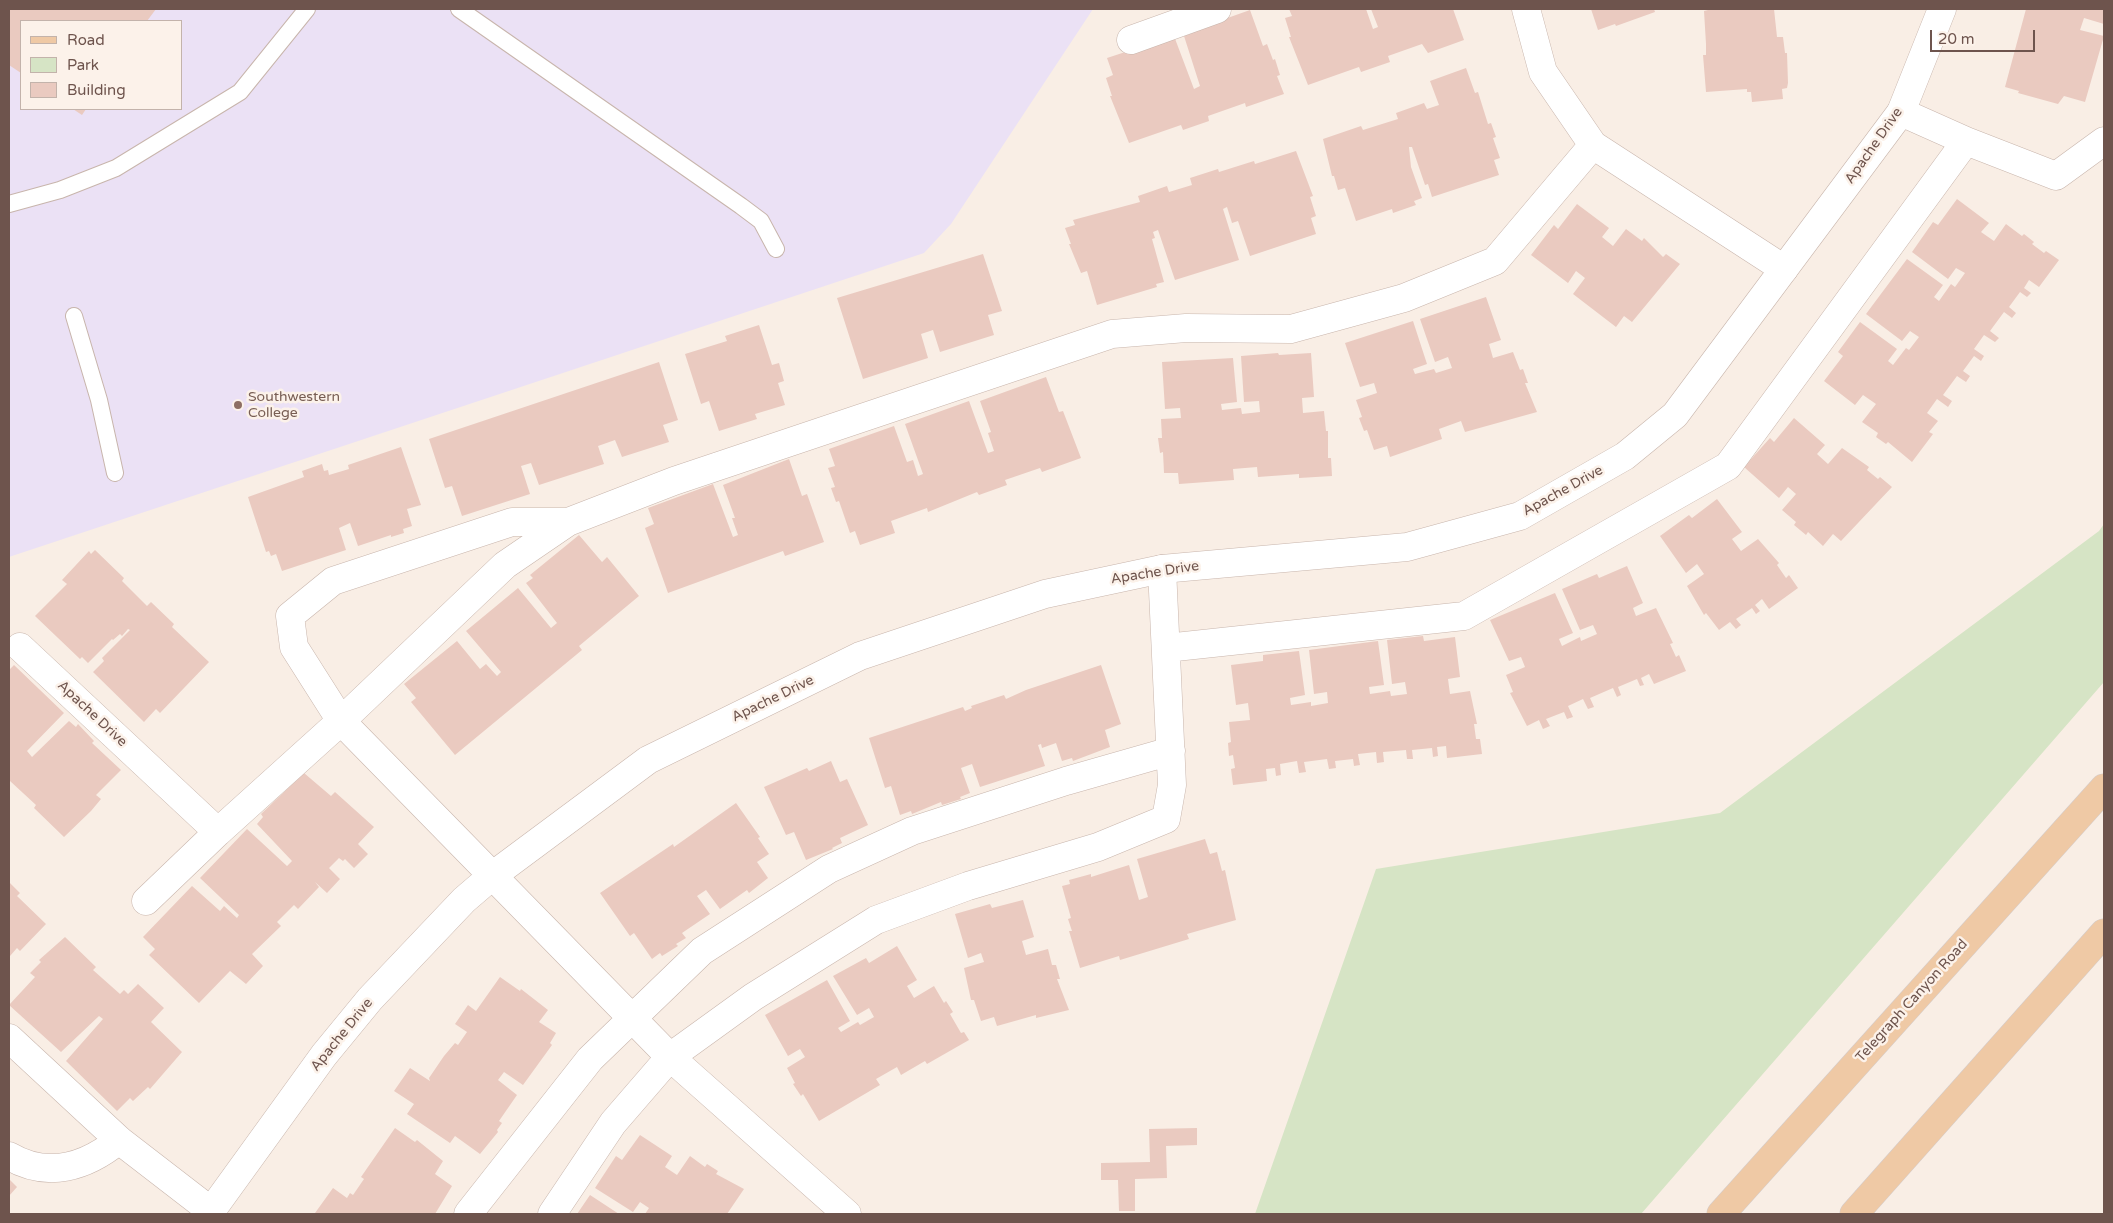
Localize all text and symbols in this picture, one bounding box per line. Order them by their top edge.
legend [20,20,182,110]
scale bar [1933,20,2038,52]
text: 20 m [1938,30,1975,48]
text: Road [67,31,105,49]
text: Park [67,56,99,74]
text: Building [67,81,126,99]
street label: Apache Drive [1842,105,1906,187]
place label: Southwestern College [248,389,340,422]
marker: Southwestern College [232,399,244,411]
street label: Apache Drive [1520,462,1606,520]
street label: Apache Drive [1110,558,1200,588]
street label: Apache Drive [729,672,817,726]
street label: Apache Drive [54,677,130,751]
street label: Telegraph Canyon Road [1852,936,1972,1066]
street label: Apache Drive [307,995,377,1075]

